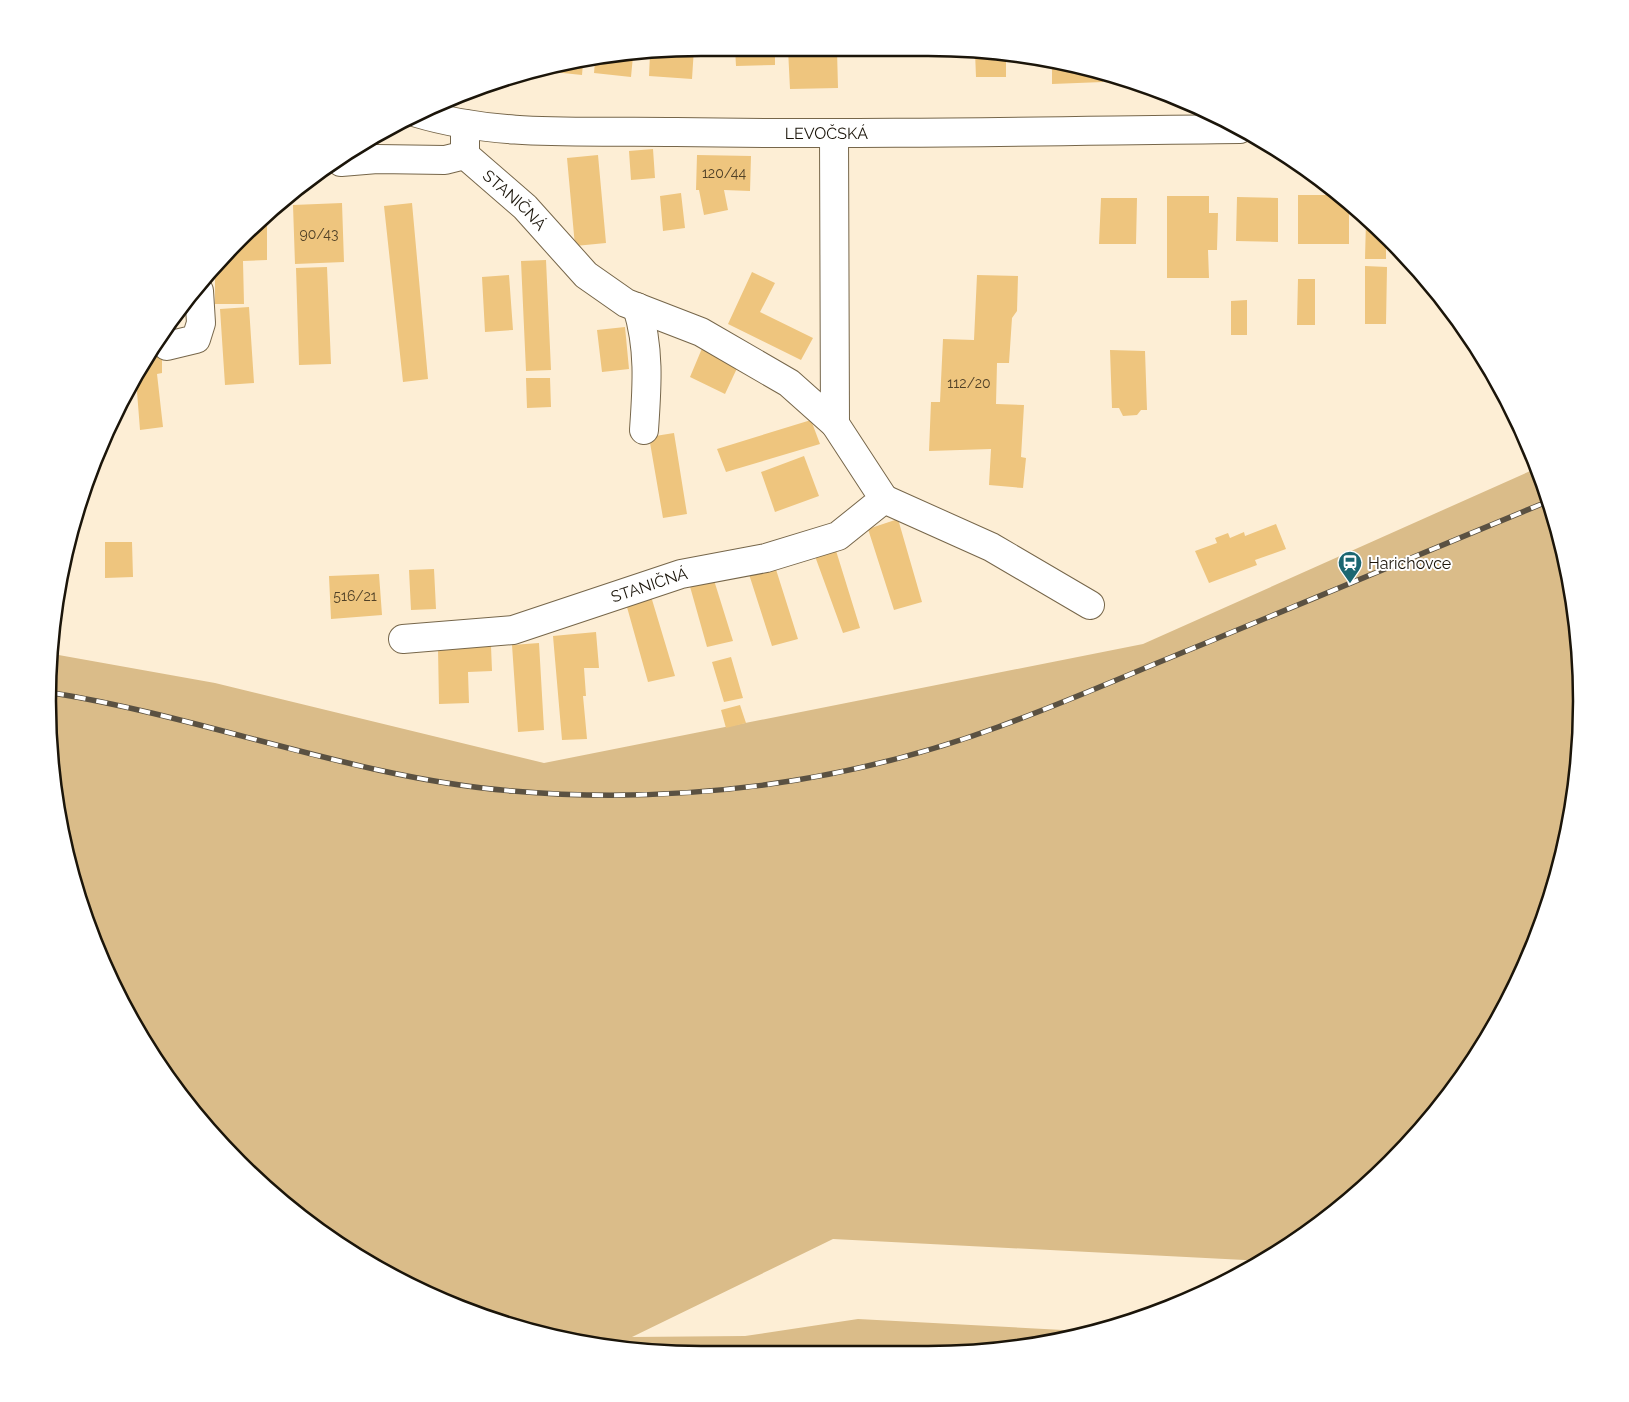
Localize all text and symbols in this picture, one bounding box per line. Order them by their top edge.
street label: LEVOČSKÁ [785,122,868,143]
house number: 120/44 [702,165,746,181]
street label: STANIČNÁ [479,166,551,234]
house number: 90/43 [300,226,338,242]
house number: 112/20 [947,375,991,391]
station icon: Harichovce [1337,550,1363,584]
place label: Harichovce [1368,554,1451,573]
street label: STANIČNÁ [608,562,689,606]
house number: 516/21 [333,588,377,604]

